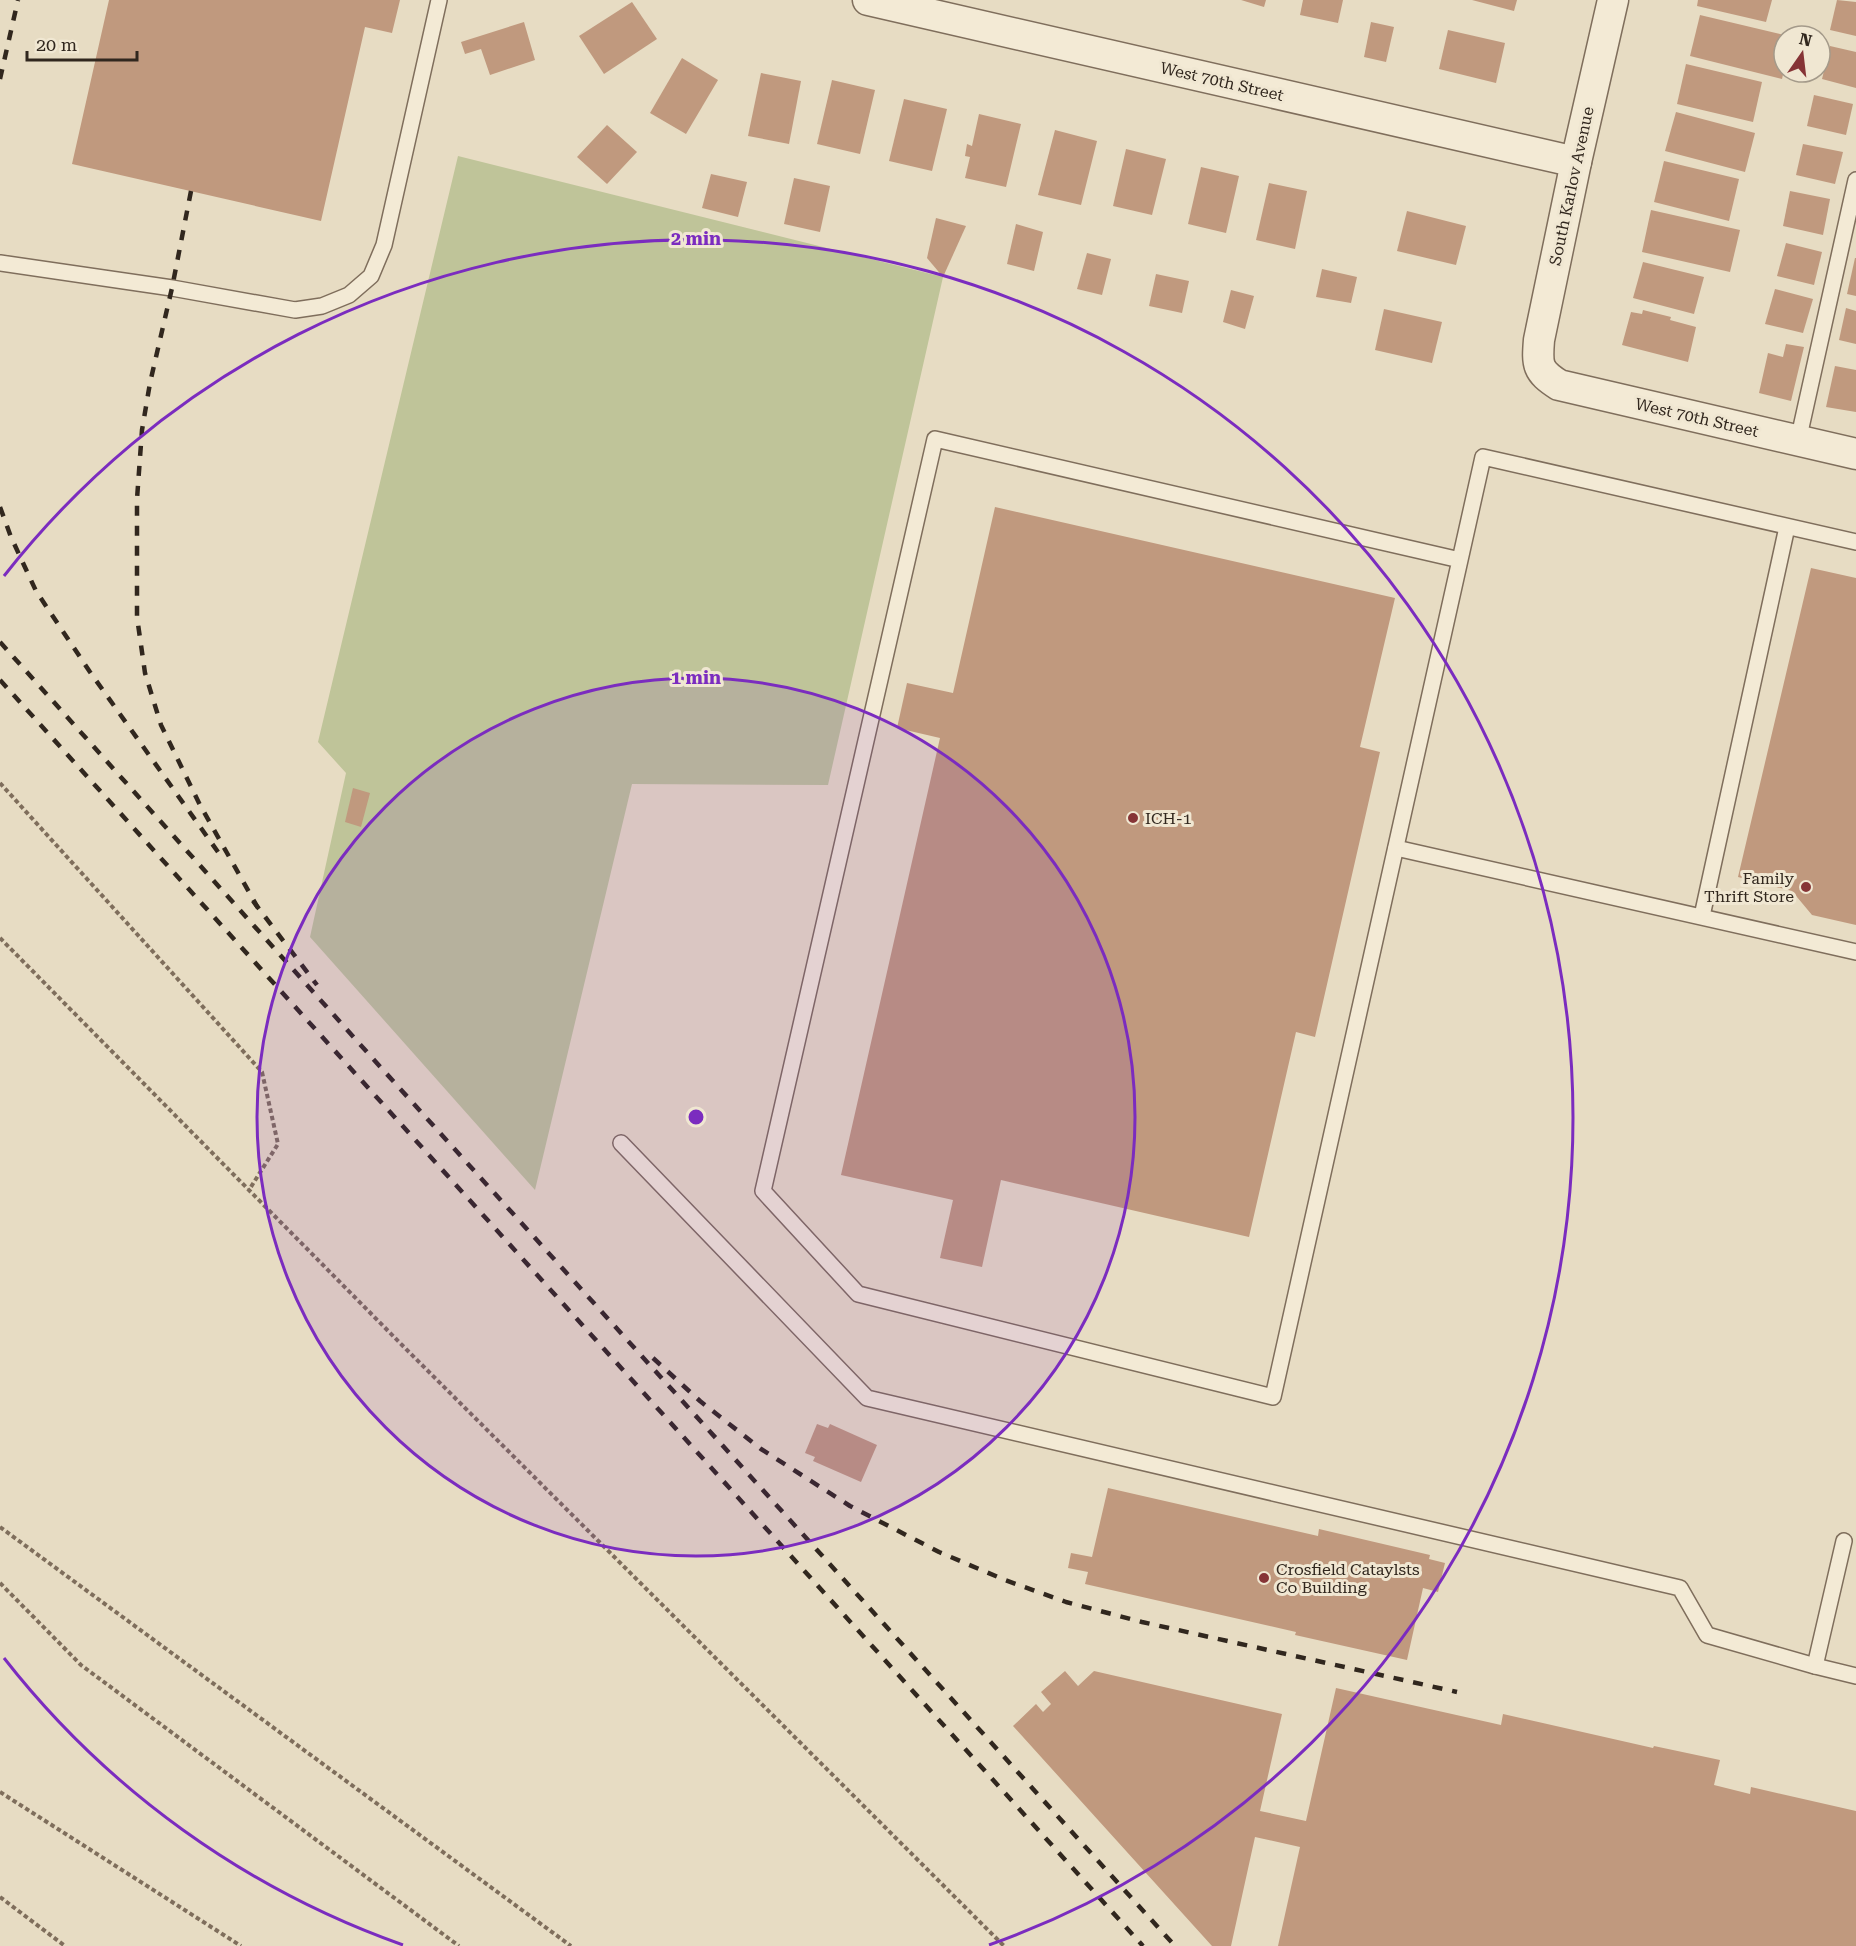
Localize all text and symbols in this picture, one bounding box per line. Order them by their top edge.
scale bar [27,24,136,62]
north arrow [1772,24,1832,84]
text: N [1797,29,1814,51]
text: 20 m [36,34,77,55]
street label: West 70th Street [1158,58,1285,105]
street label: South Karlov Avenue [1545,105,1598,267]
text: 2 min [671,228,721,249]
street label: West 70th Street [1633,394,1760,441]
text: 1 min [671,667,721,688]
place label: ICH-1 [1145,809,1192,828]
marker: ICH-1 [1126,811,1140,825]
place label: Family Thrift Store [1704,869,1795,906]
marker: Family Thrift Store [1799,880,1813,894]
centre of rings [686,1107,706,1127]
place label: Crosfield Cataylsts Co Building [1276,1560,1420,1597]
marker: Crosfield Cataylsts Co Building [1257,1571,1271,1585]

